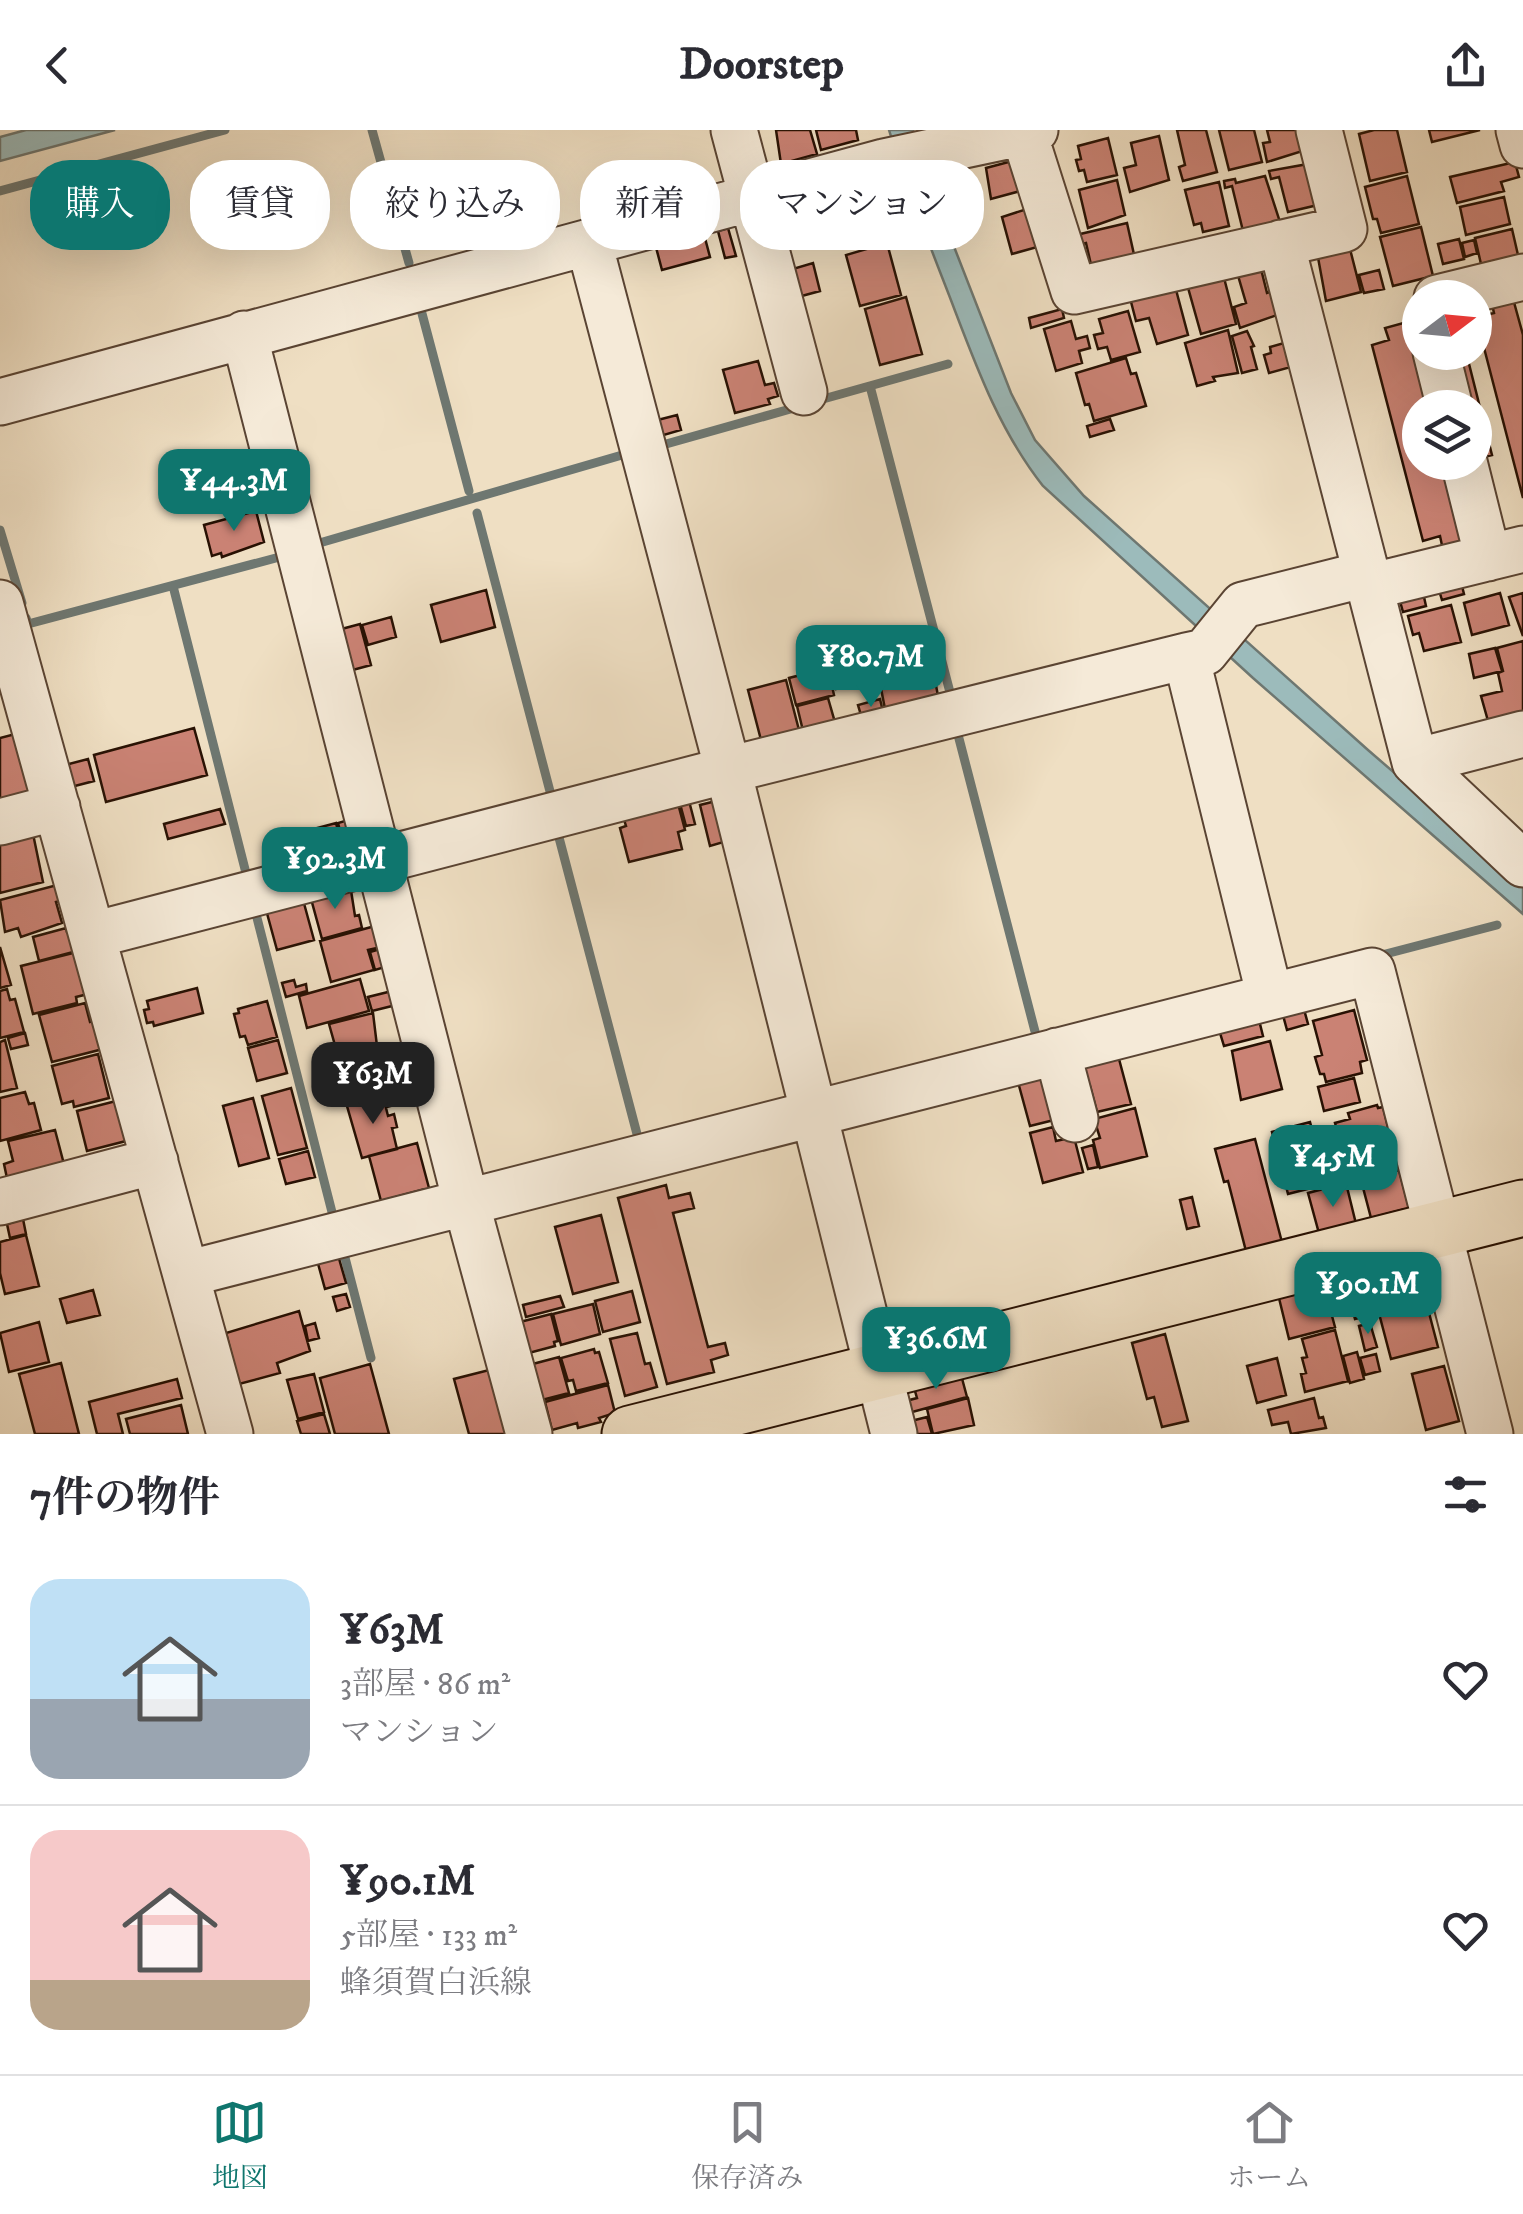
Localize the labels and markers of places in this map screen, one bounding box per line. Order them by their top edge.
pin: ¥44.3M [153,449,315,534]
pin: ¥80.7M [790,625,952,710]
pin: ¥92.3M [254,827,416,912]
pin: ¥63M [314,1042,432,1127]
pin: ¥45M [1274,1125,1392,1210]
pin: ¥90.1M [1287,1252,1449,1337]
pin: ¥36.6M [855,1307,1017,1392]

